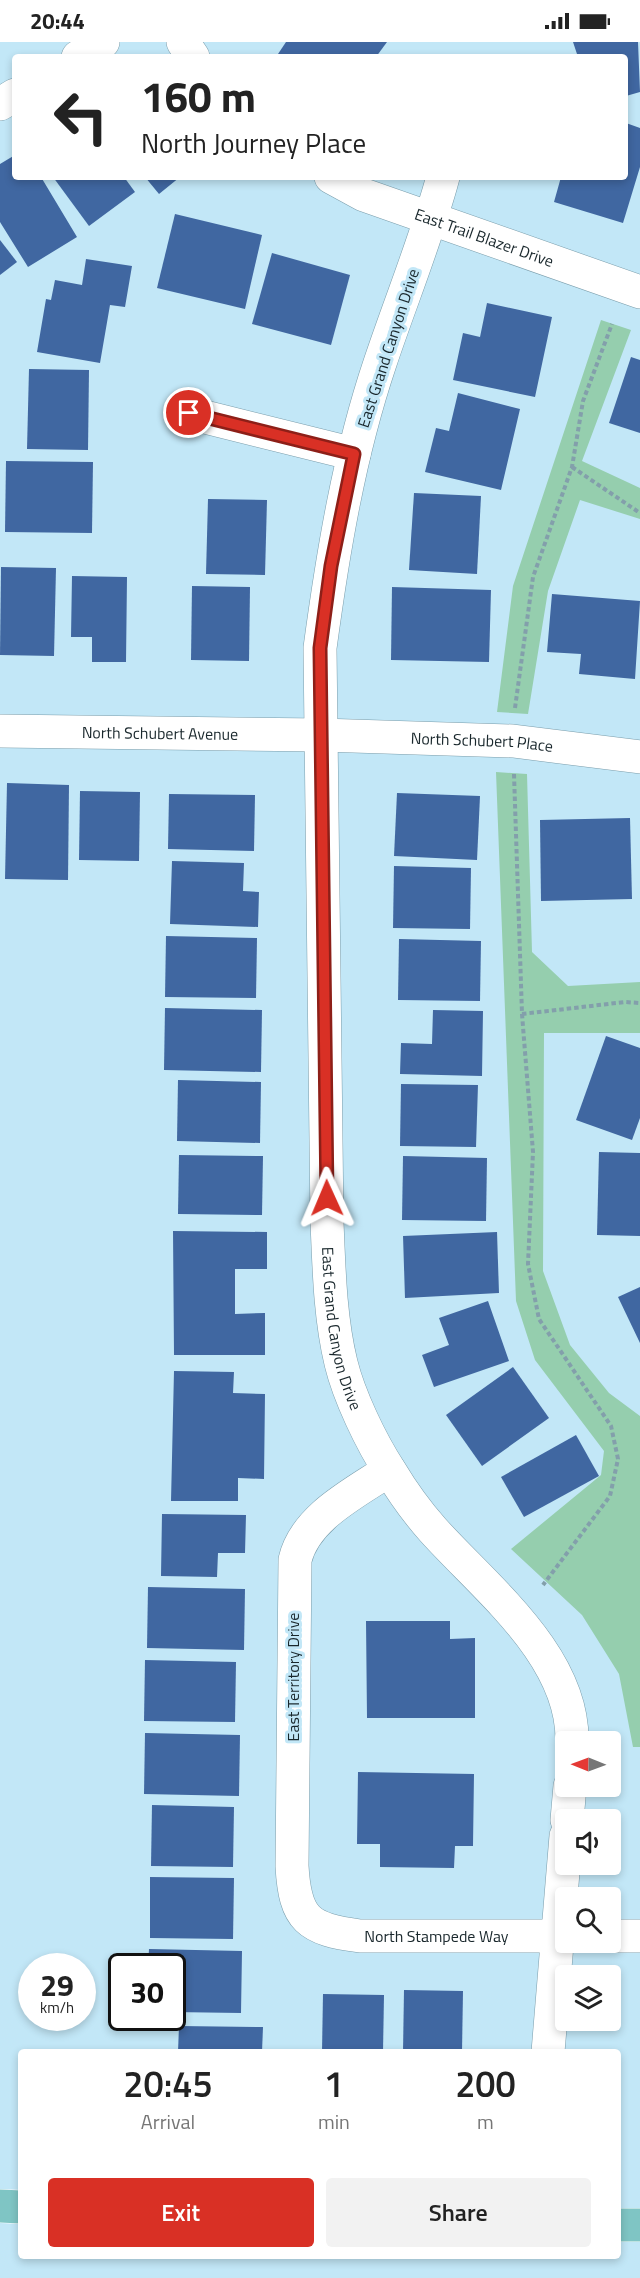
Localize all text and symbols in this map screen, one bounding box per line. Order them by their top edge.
text: 20:44 [30,4,85,38]
text: 160 m [141,64,256,128]
icon: left [42,78,120,156]
text: North Journey Place [141,122,366,163]
street label: East Trail Blazer Drive [411,202,557,273]
street label: East Grand Canyon Drive [351,265,425,431]
pin [163,387,214,438]
icon: arrive [172,396,205,429]
street label: North Schubert Avenue [82,720,238,746]
street label: North Schubert Place [410,726,554,758]
position arrow [295,1166,359,1230]
street label: East Grand Canyon Drive [316,1246,368,1414]
street label: East Territory Drive [281,1613,305,1741]
north arrow [555,1731,621,1797]
map controls [555,1731,621,2031]
button: sound [555,1809,621,1875]
button: search [555,1887,621,1953]
street label: North Stampede Way [364,1924,509,1948]
speed limit sign: 30 [108,1953,186,2031]
text: 29 [40,1962,74,2008]
button: layers [555,1965,621,2031]
text: km/h [40,1996,74,2019]
text: 20:45 [123,2056,213,2111]
text: 1 [324,2056,344,2111]
text: 200 [455,2056,516,2111]
text: Arrival [141,2106,195,2137]
text: min [318,2106,350,2137]
text: m [477,2106,494,2137]
button: Exit [48,2178,314,2247]
button: Share [326,2178,591,2247]

